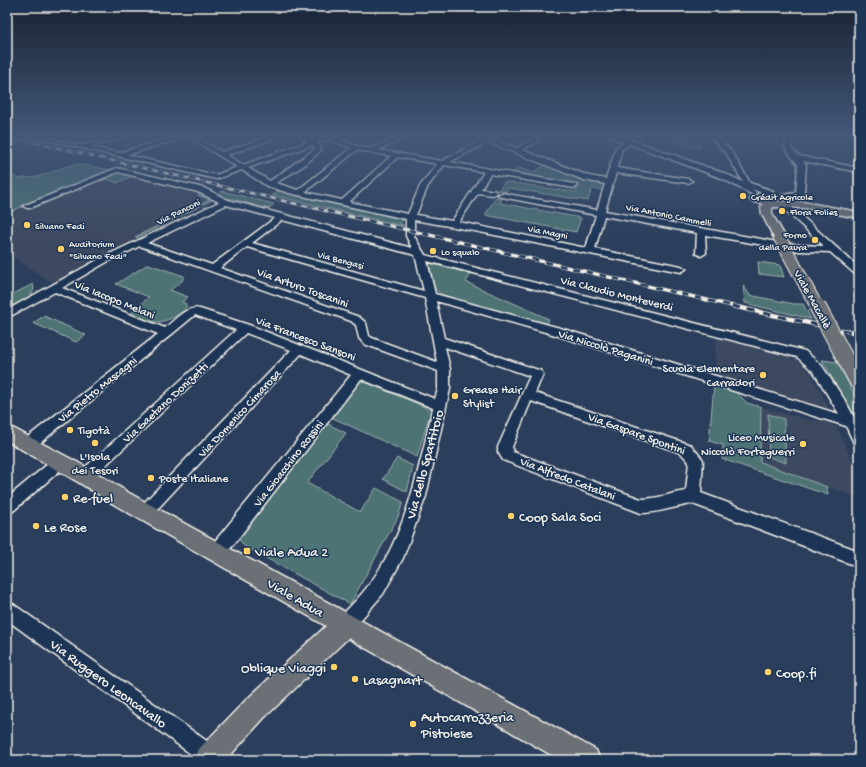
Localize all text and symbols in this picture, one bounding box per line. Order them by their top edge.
marker: Crédit Agricole [738,191,748,201]
place label: Crédit Agricole [751,192,814,204]
street label: Via Panconi [154,197,203,229]
street label: Via Antonio Cammelli [624,202,712,230]
marker: Flora Folies [777,206,787,216]
place label: Flora Folies [789,207,838,219]
marker: Silvano Fedi [22,220,32,230]
place label: Silvano Fedi [35,221,85,233]
street label: Via Magni [525,223,569,243]
place label: Forno della Paura [759,230,807,254]
marker: Forno della Paura [810,235,820,245]
place label: Auditorium "Silvano Fedi" [69,239,127,263]
marker: Auditorium "Silvano Fedi" [56,244,66,254]
marker: Lo squalo [428,246,438,256]
place label: Lo squalo [441,247,480,259]
street label: Via Bengasi [315,249,365,273]
street label: Via Arturo Toscanini [254,265,350,312]
street label: Viale Macallè [789,267,833,332]
street label: Via Claudio Monteverdi [558,274,675,316]
street label: Via Iacopo Melani [71,278,157,324]
street label: Via Francesco Sansoni [252,314,358,366]
street label: Via Niccolò Paganini [555,327,655,370]
street label: Via Pietro Mascagni [55,354,141,427]
street label: Via Gaetano Donizetti [120,360,212,447]
place label: Scuola Elementare Carradori [663,363,756,391]
street label: Via Domenico Cimarosa [195,367,285,462]
marker: Scuola Elementare Carradori [758,370,768,380]
place label: Grease Hair Stylist [463,384,523,412]
marker: Grease Hair Stylist [450,391,460,401]
street label: Via dello Spartitoio [403,408,449,522]
street label: Via Gaspare Spontini [585,410,687,459]
street label: Via Gioacchino Rossini [251,418,328,511]
marker: Tigotà [65,425,75,435]
place label: Tigotà [77,425,110,439]
place label: Liceo Musicale Niccolò Forteguerri [701,432,796,460]
marker: L'Isola dei Tesori [90,438,100,448]
marker: Liceo Musicale Niccolò Forteguerri [798,439,808,449]
place label: L'Isola dei Tesori [72,451,119,479]
street label: Via Alfredo Catalani [517,455,617,505]
marker: Poste Italiane [146,473,156,483]
place label: Poste Italiane [158,473,229,487]
place label: Re-fuel [73,491,113,508]
marker: Re-fuel [60,492,70,502]
place label: Coop Sala Soci [519,510,601,527]
marker: Coop Sala Soci [506,511,516,521]
place label: Le Rose [44,520,87,537]
marker: Le Rose [31,521,41,531]
place label: Viale Adua 2 [254,545,328,562]
marker: Viale Adua 2 [242,546,252,556]
street label: Viale Adua [262,576,327,623]
street label: Via Ruggero Leoncavallo [45,636,169,733]
place label: Oblique Viaggi [241,661,326,678]
marker: Oblique Viaggi [329,662,339,672]
place label: Coop.fi [776,666,817,683]
marker: Coop.fi [763,667,773,677]
place label: Lasagnart [363,673,423,690]
marker: Lasagnart [350,674,360,684]
place label: Autocarrozzeria Pistoiese [420,710,515,743]
marker: Autocarrozzeria Pistoiese [408,719,418,729]

